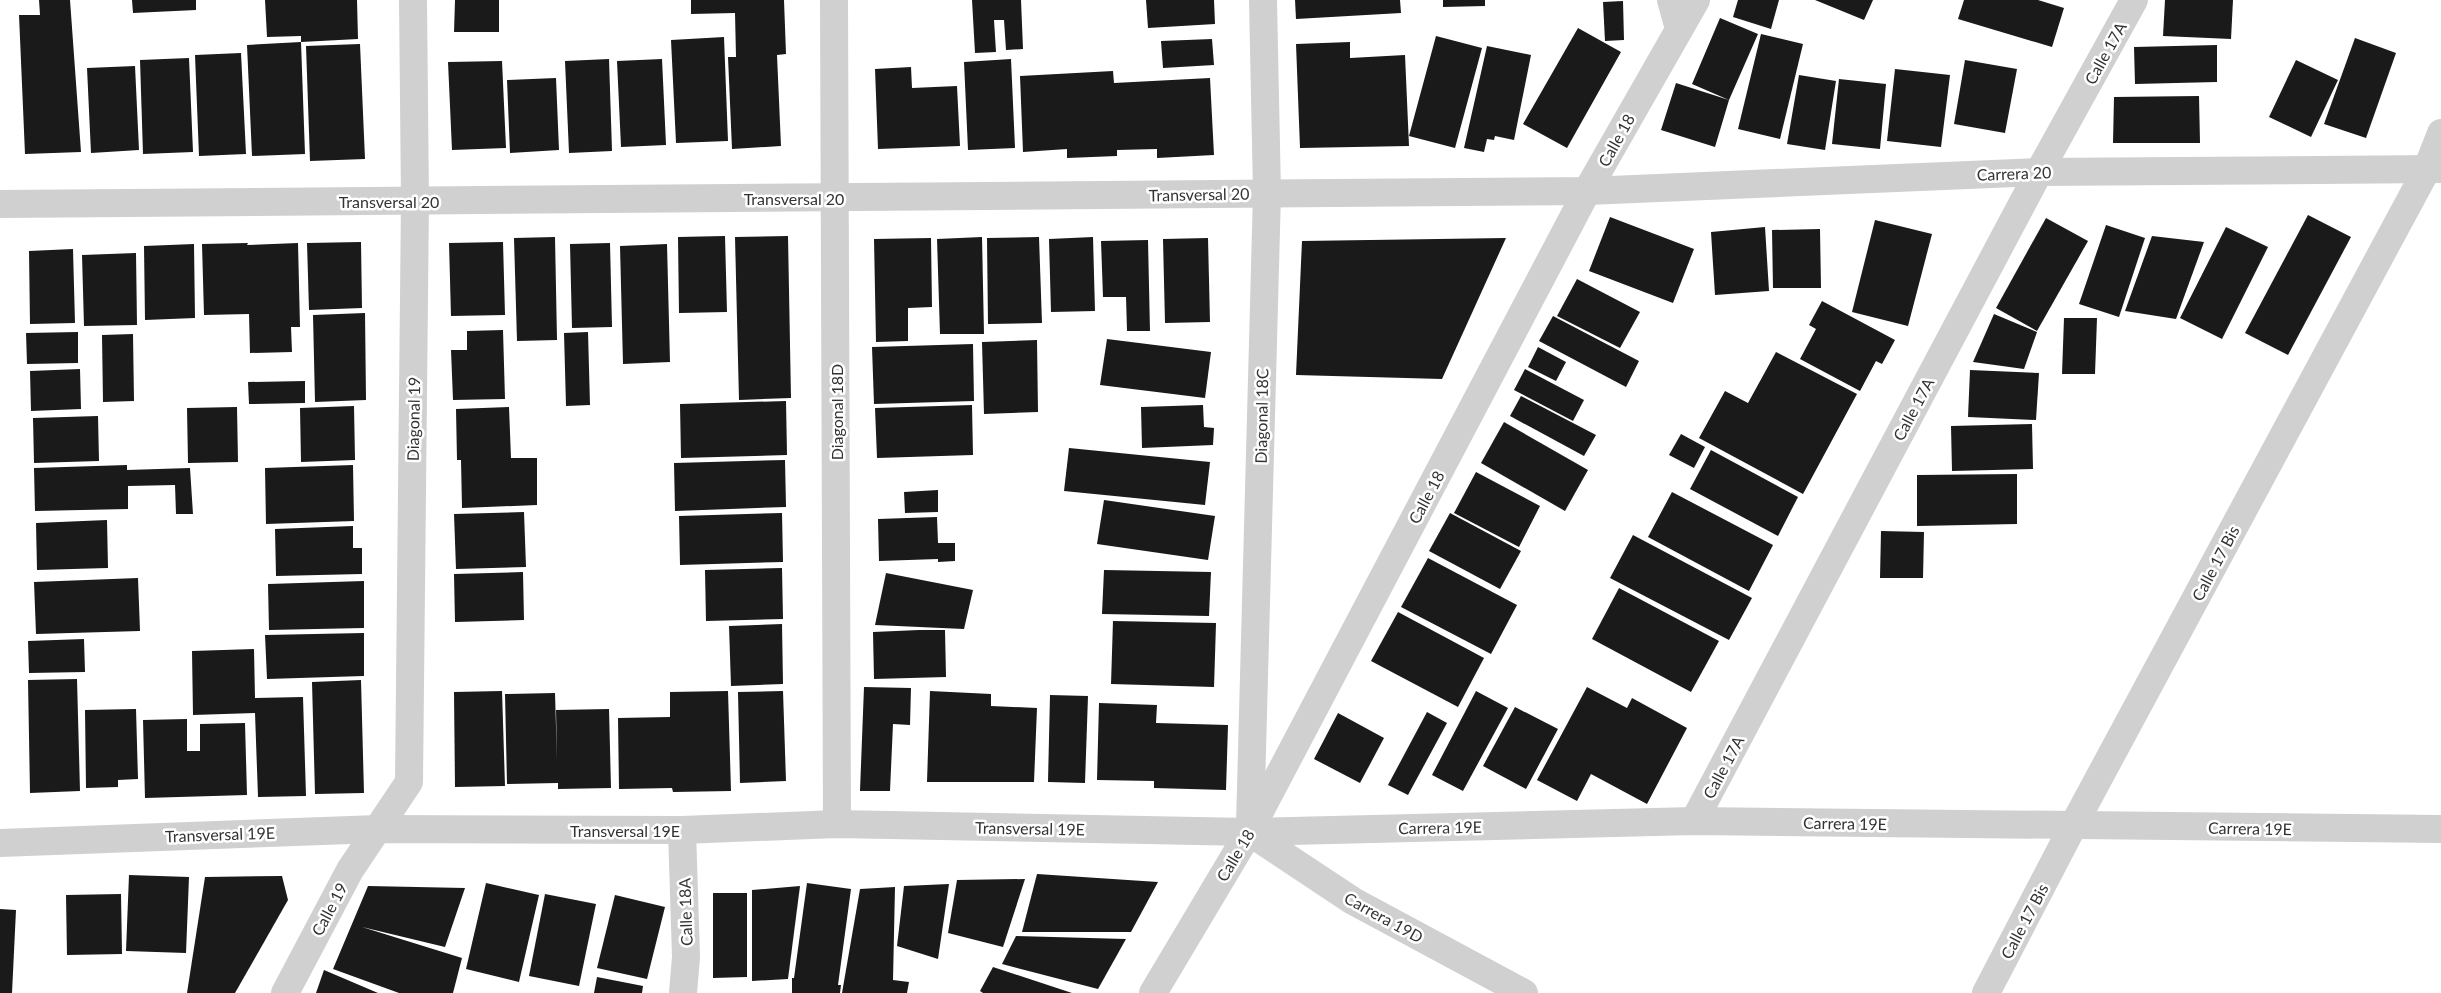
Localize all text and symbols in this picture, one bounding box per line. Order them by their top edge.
street label: Calle 17A [2080,18,2130,87]
street label: Calle 18 [1594,110,1638,170]
street label: Carrera 20 [1976,162,2052,184]
street label: Transversal 20 [1149,184,1249,204]
street label: Transversal 20 [744,189,844,208]
street label: Transversal 20 [339,192,439,211]
street label: Diagonal 18D [827,364,846,460]
street label: Diagonal 18C [1251,368,1271,464]
street label: Calle 17A [1889,374,1937,444]
street label: Diagonal 19 [403,377,423,461]
street label: Calle 18 [1404,467,1448,527]
street label: Calle 17 Bis [2187,522,2243,604]
street label: Calle 17A [1699,732,1747,802]
street label: Carrera 19E [1803,813,1887,833]
street label: Carrera 19E [1398,817,1482,837]
street label: Transversal 19E [975,818,1085,838]
street label: Carrera 19E [2208,818,2292,838]
street label: Transversal 19E [570,821,680,840]
street label: Transversal 19E [165,823,275,845]
street label: Calle 18 [1212,826,1258,884]
street label: Calle 18A [674,877,696,946]
street label: Calle 19 [307,879,351,939]
street label: Calle 17 Bis [1996,880,2052,962]
street label: Carrera 19D [1341,888,1427,946]

